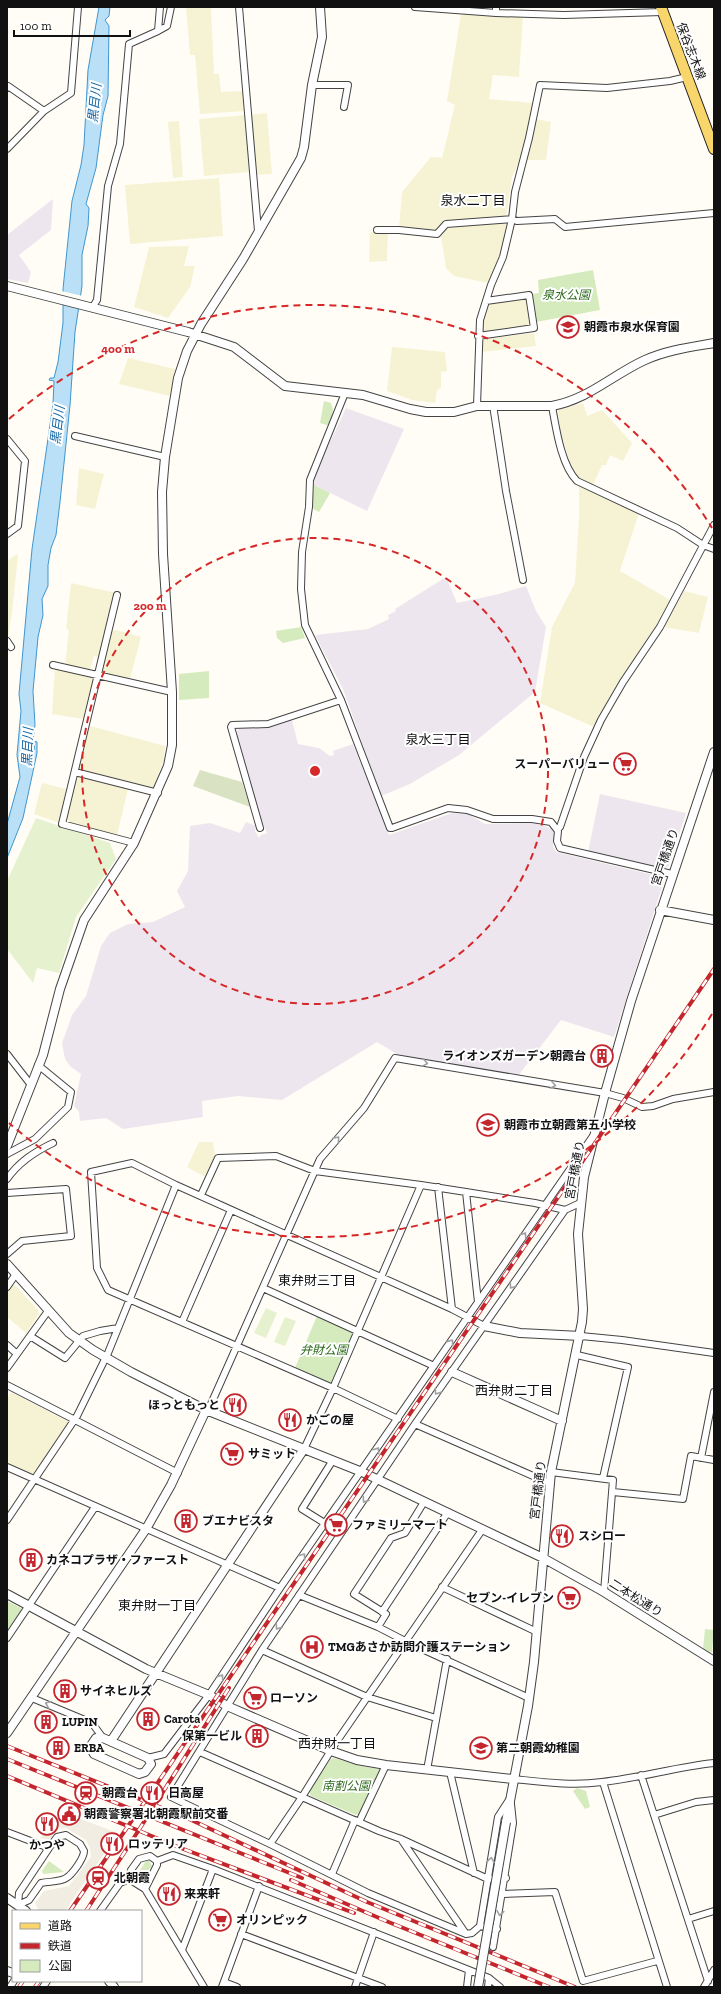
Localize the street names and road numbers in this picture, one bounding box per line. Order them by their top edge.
street label: 保谷志木線 [674,20,708,82]
street label: 宮戸橋通り [649,826,681,888]
street label: 宮戸橋通り [562,1139,588,1201]
street label: 宮戸橋通り [527,1459,549,1521]
street label: 二本松通り [607,1576,665,1620]

